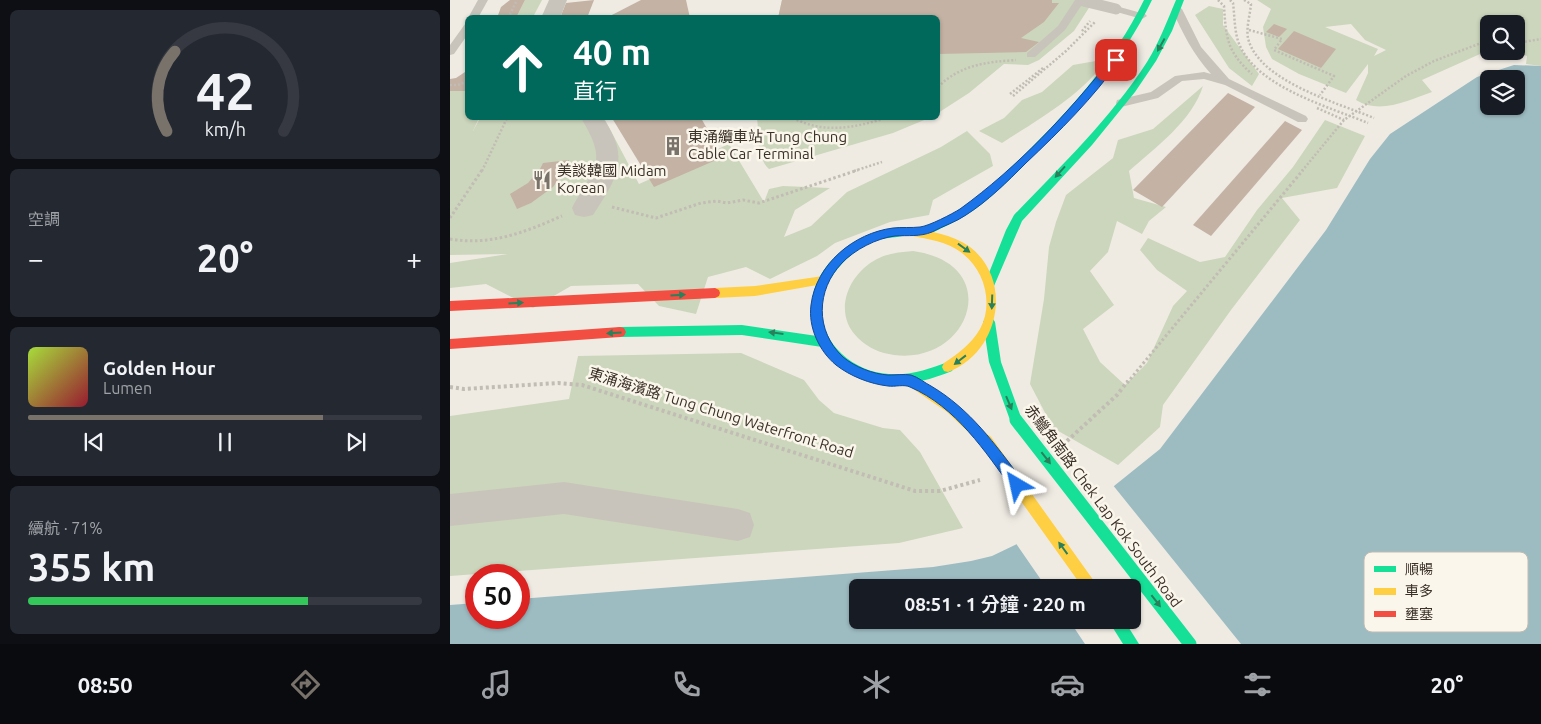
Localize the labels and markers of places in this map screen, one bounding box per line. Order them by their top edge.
pin [1095,39,1137,81]
place label: 東涌纜車站 Tung Chung Cable Car Terminal [688,128,847,162]
building icon: 東涌纜車站 Tung Chung Cable Car Terminal [662,135,684,157]
place label: 美談韓國 Midam Korean [557,162,667,196]
restaurant icon: 美談韓國 Midam Korean [531,169,553,191]

